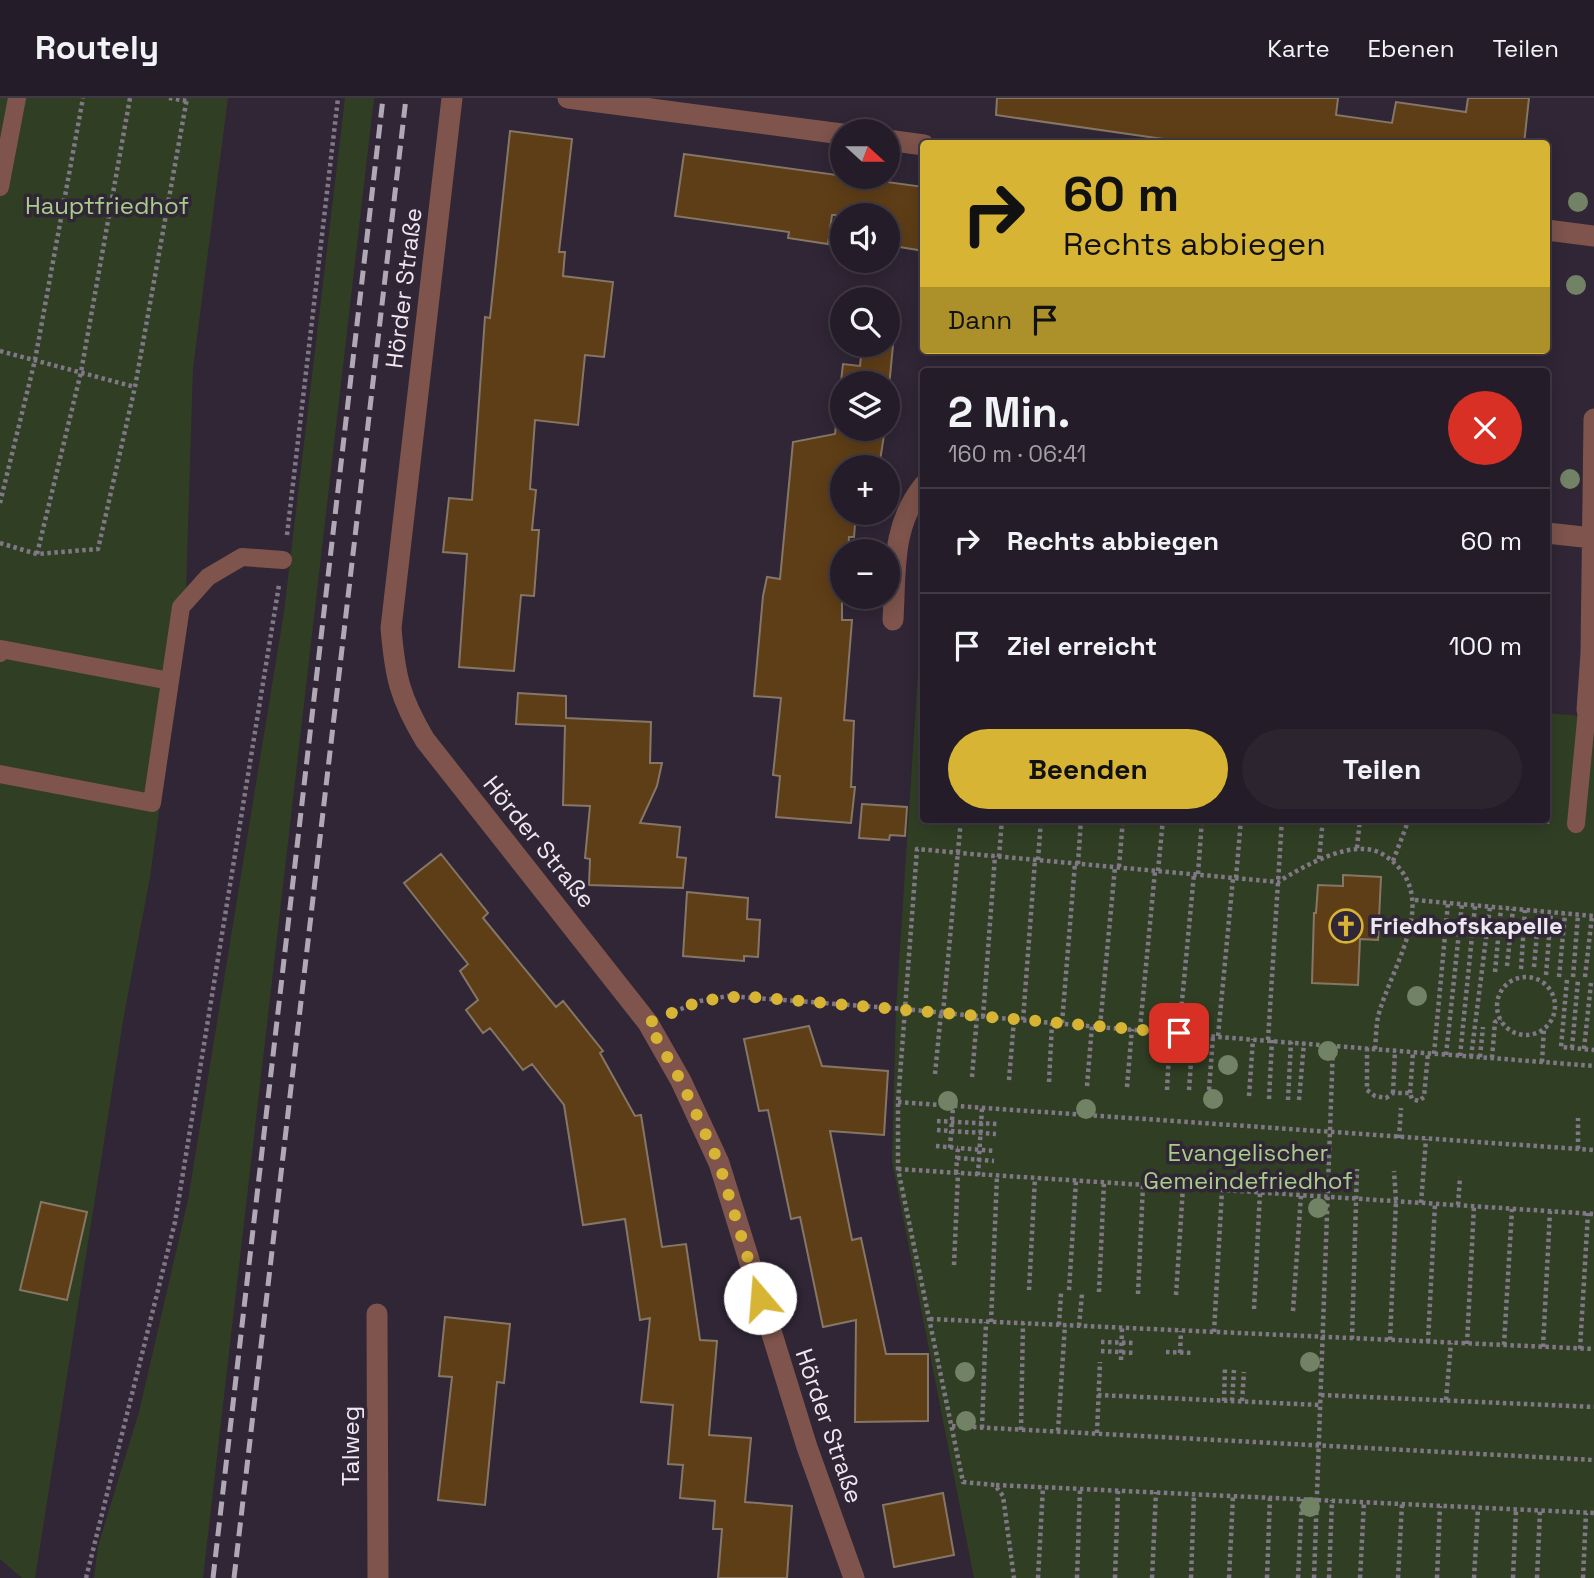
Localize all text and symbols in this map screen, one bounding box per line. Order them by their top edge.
text: Routely [35,27,159,69]
text: Karte [1267,33,1330,64]
text: Ebenen [1368,33,1454,64]
text: Teilen [1492,33,1559,64]
north arrow [830,119,900,189]
map controls [830,119,900,609]
text: 60 m [1063,163,1179,225]
icon: right [948,168,1039,259]
park label: Hauptfriedhof [25,190,189,221]
button: sound [830,203,900,273]
street label: Hörder Straße [378,206,429,370]
text: Rechts abbiegen [1063,224,1326,264]
button: search [830,287,900,357]
icon: arrive [1026,301,1064,339]
text: Dann [948,303,1012,337]
button: layers [830,371,900,441]
text: 2 Min. [948,386,1070,439]
button: close [1448,391,1522,465]
text: 160 m · 06:41 [948,439,1086,469]
button: + [830,455,900,525]
icon: right [948,522,986,560]
text: Rechts abbiegen [1007,524,1219,558]
text: 60 m [1460,524,1522,558]
button: − [830,539,900,609]
icon: arrive [948,627,986,665]
text: Ziel erreicht [1007,629,1157,663]
text: 100 m [1449,629,1522,663]
button: Beenden [948,729,1228,809]
button: Teilen [1242,729,1522,809]
street label: Hörder Straße [477,769,602,914]
church icon: Friedhofskapelle [1327,907,1365,945]
place label: Friedhofskapelle [1370,910,1563,941]
pin [1149,1003,1209,1063]
icon: arrive [1160,1014,1198,1052]
park label: Evangelischer Gemeindefriedhof [1143,1137,1353,1196]
position arrow [723,1261,797,1335]
street label: Hörder Straße [789,1344,870,1507]
street label: Talweg [335,1406,366,1486]

